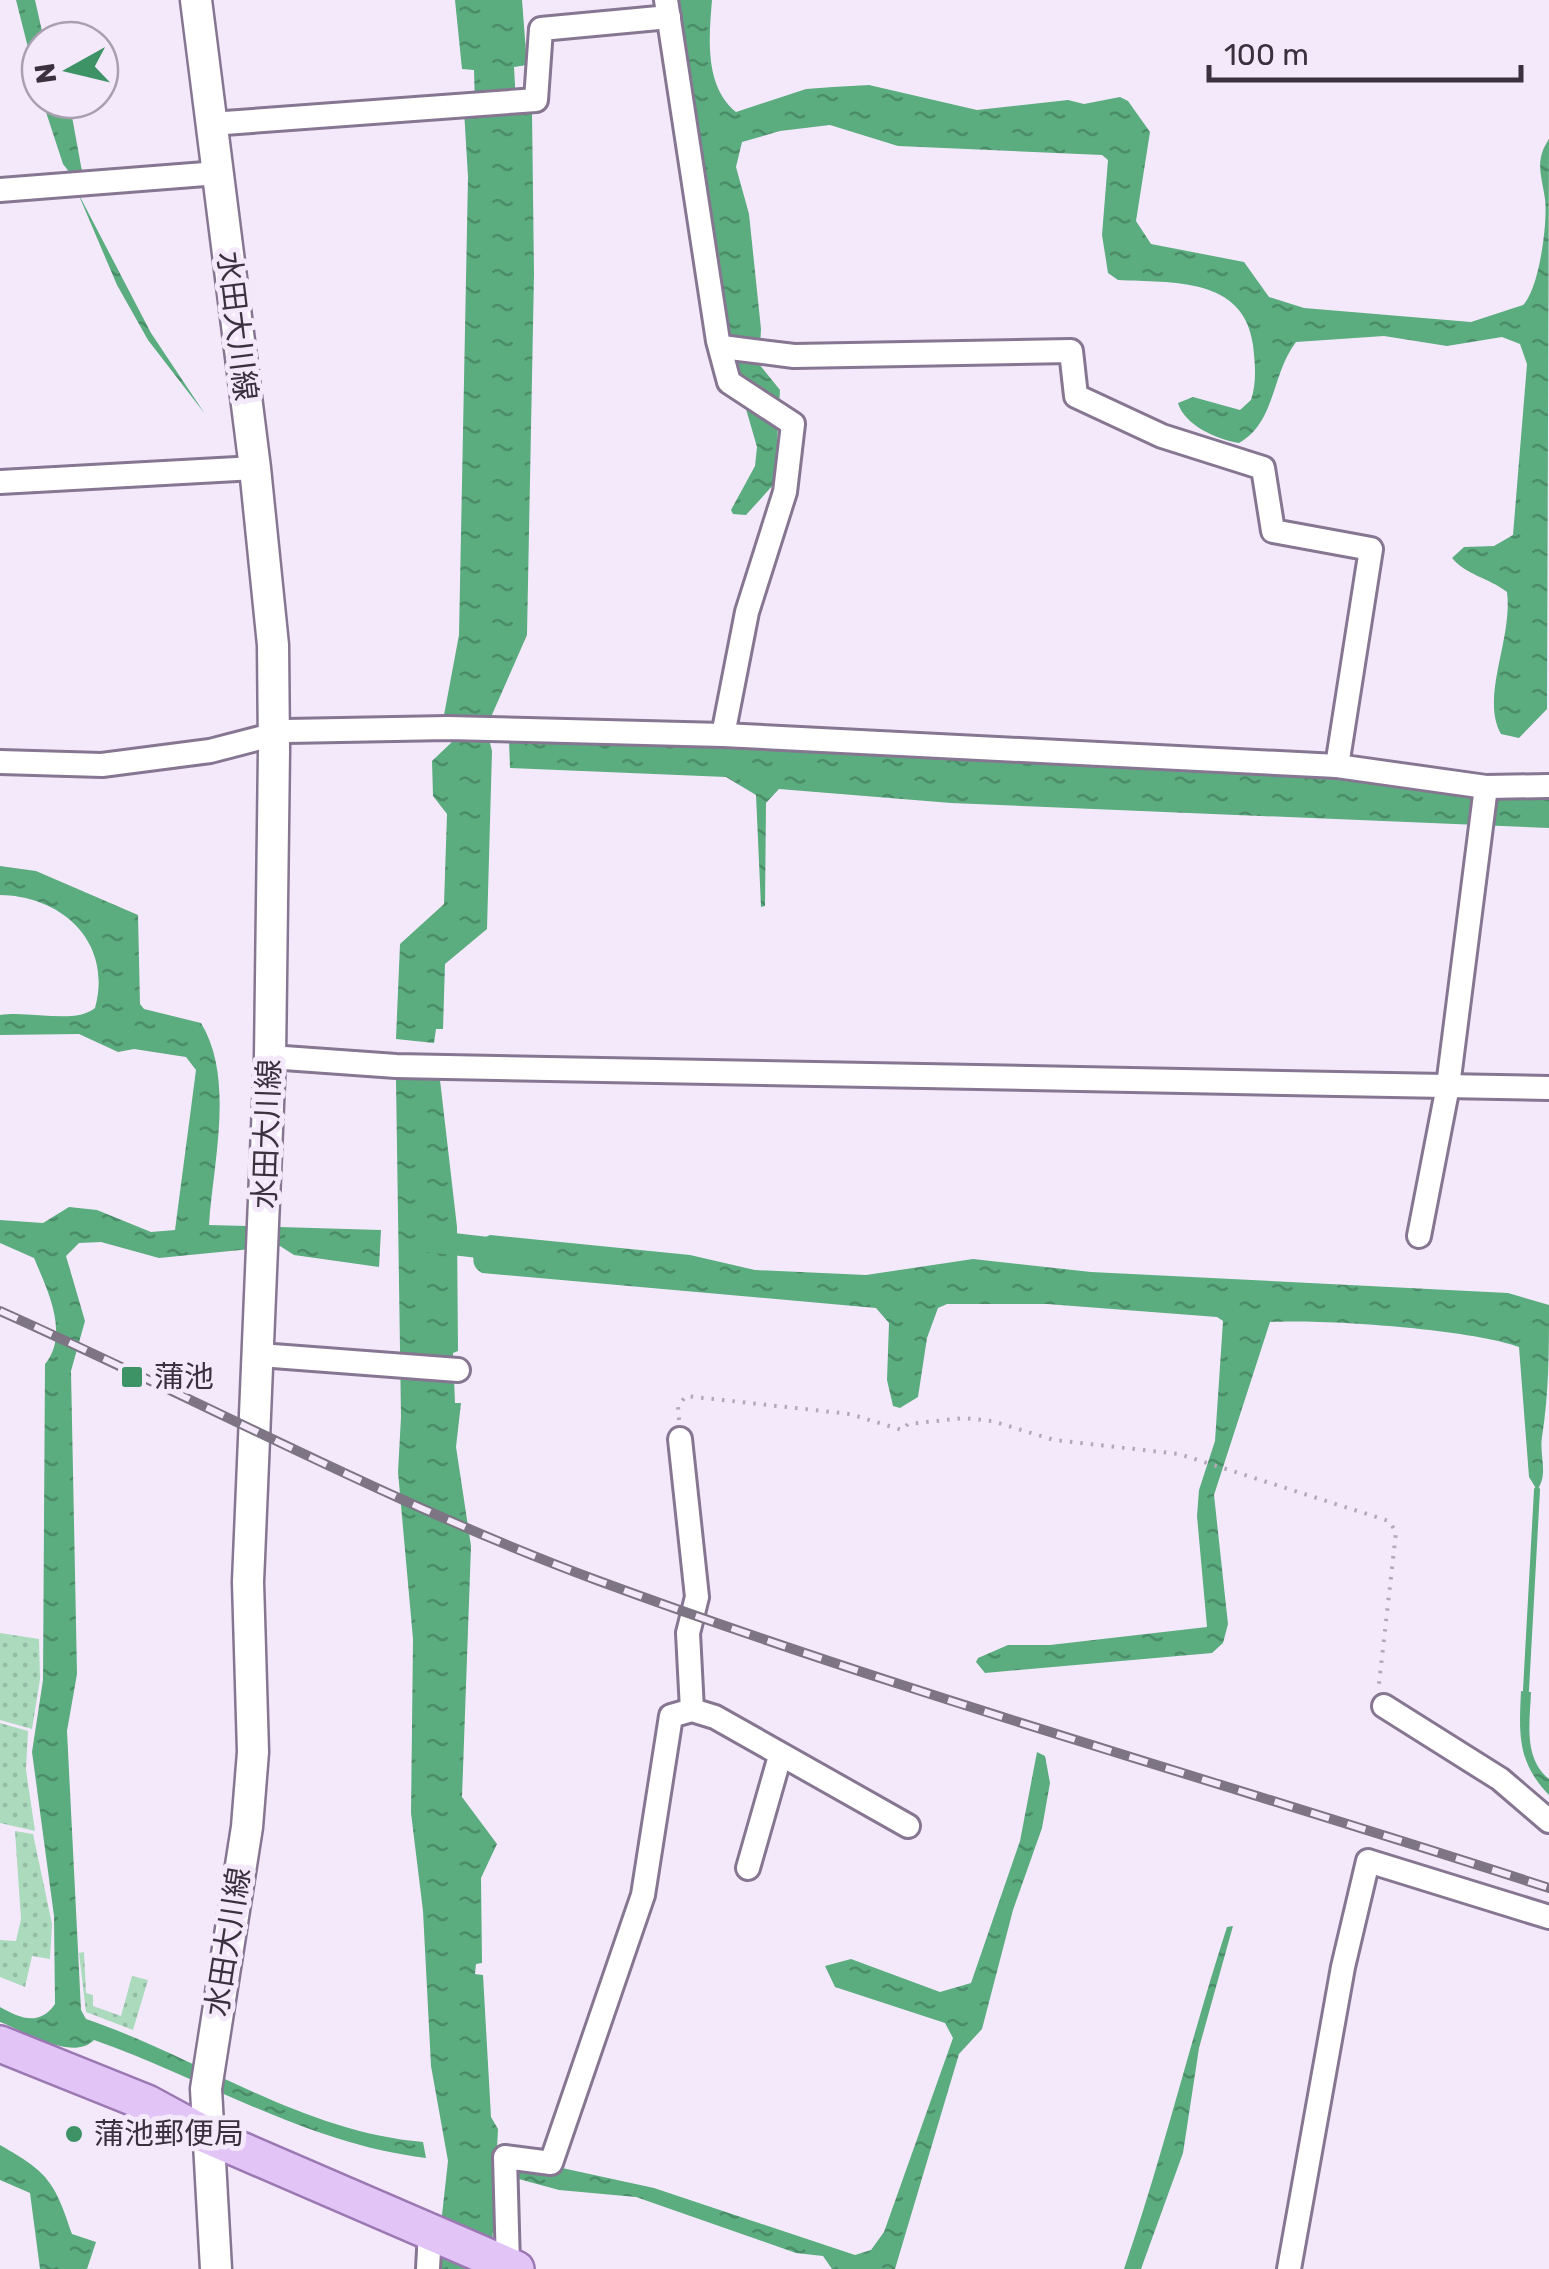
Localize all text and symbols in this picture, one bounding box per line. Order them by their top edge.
north arrow [20,20,120,120]
scale bar [1209,20,1522,82]
text: 100 m [1224,37,1309,73]
text: N [28,61,63,86]
street label: 水田大川線 [210,249,264,403]
street label: 水田大川線 [246,1058,288,1210]
place label: 蒲池 [154,1359,214,1395]
marker: 蒲池 [119,1364,145,1390]
street label: 水田大川線 [198,1865,258,2019]
place label: 蒲池郵便局 [94,2116,244,2152]
marker: 蒲池郵便局 [63,2123,85,2145]

